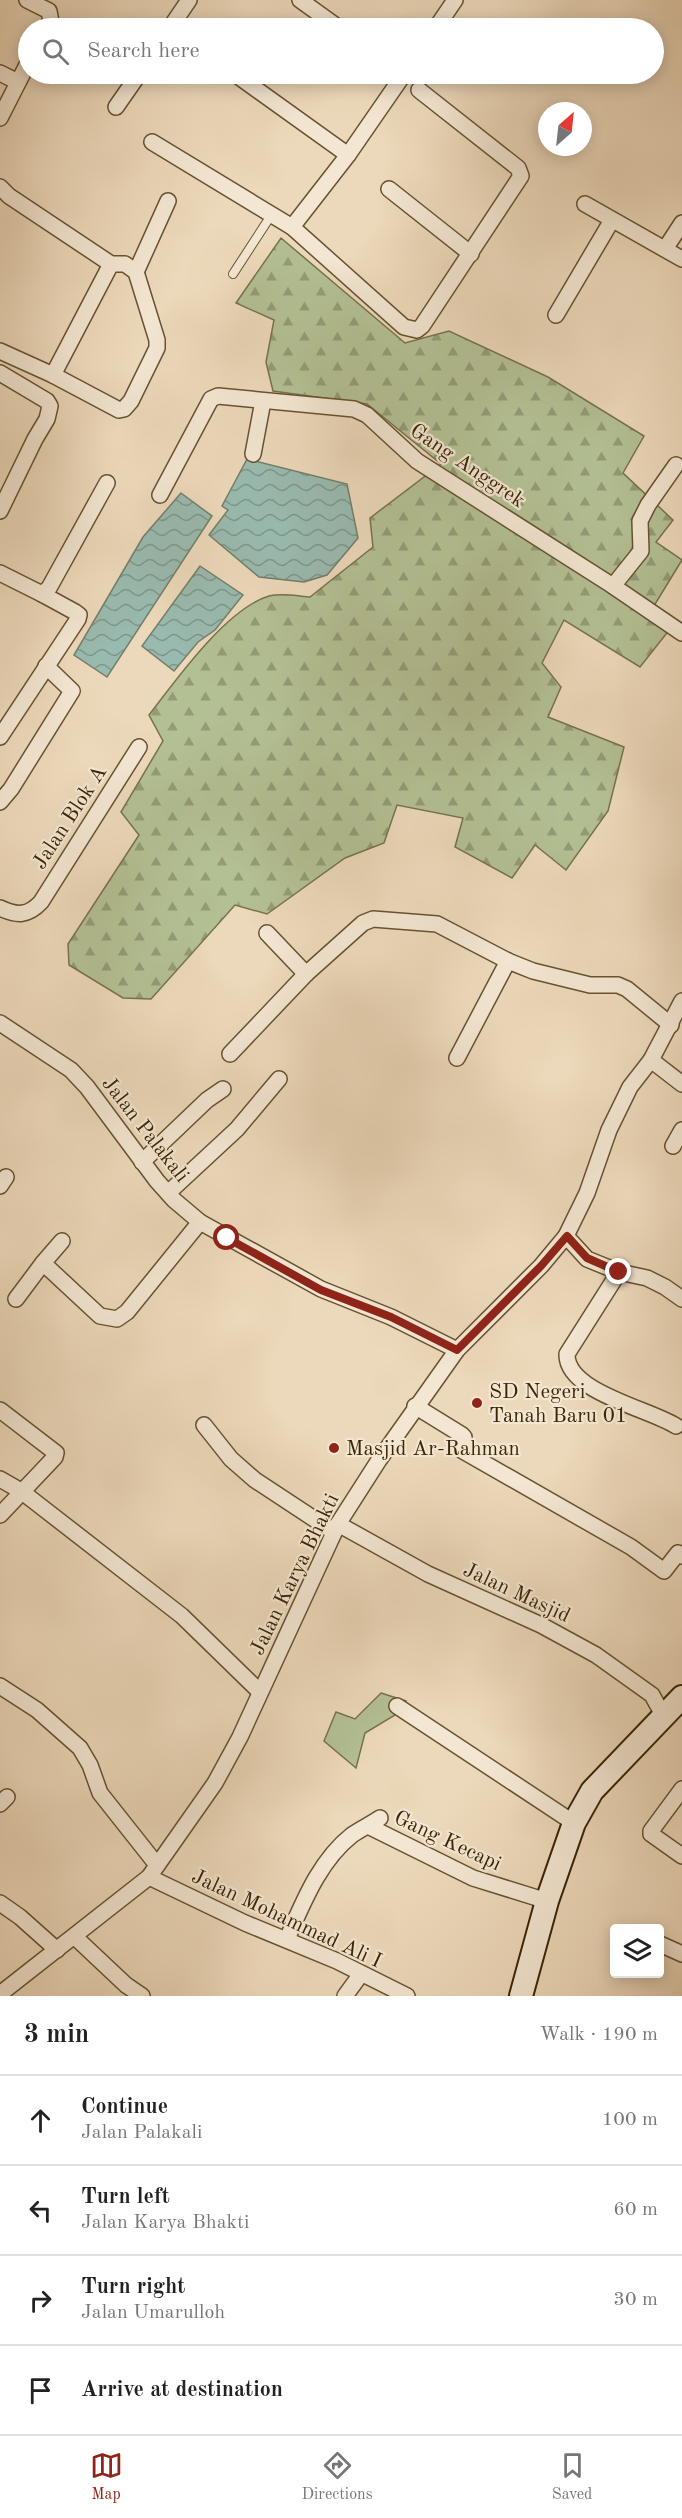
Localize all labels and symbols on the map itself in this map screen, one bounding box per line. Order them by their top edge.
north arrow [538,102,592,156]
street label: Gang Anggrek [406,420,528,512]
street label: Jalan Blok A [29,762,111,873]
street label: Jalan Palakali [97,1073,192,1187]
route start [213,1224,239,1250]
route end [605,1258,631,1284]
place label: SD Negeri Tanah Baru 01 [489,1382,627,1427]
marker: SD Negeri Tanah Baru 01 [470,1396,484,1410]
place label: Masjid Ar-Rahman [346,1439,520,1460]
marker: Masjid Ar-Rahman [327,1441,341,1455]
street label: Jalan Karya Bhakti [247,1491,344,1659]
street label: Jalan Masjid [460,1559,573,1627]
street label: Gang Kecapi [391,1807,504,1875]
street label: Jalan Mohammad Ali I [188,1866,385,1973]

